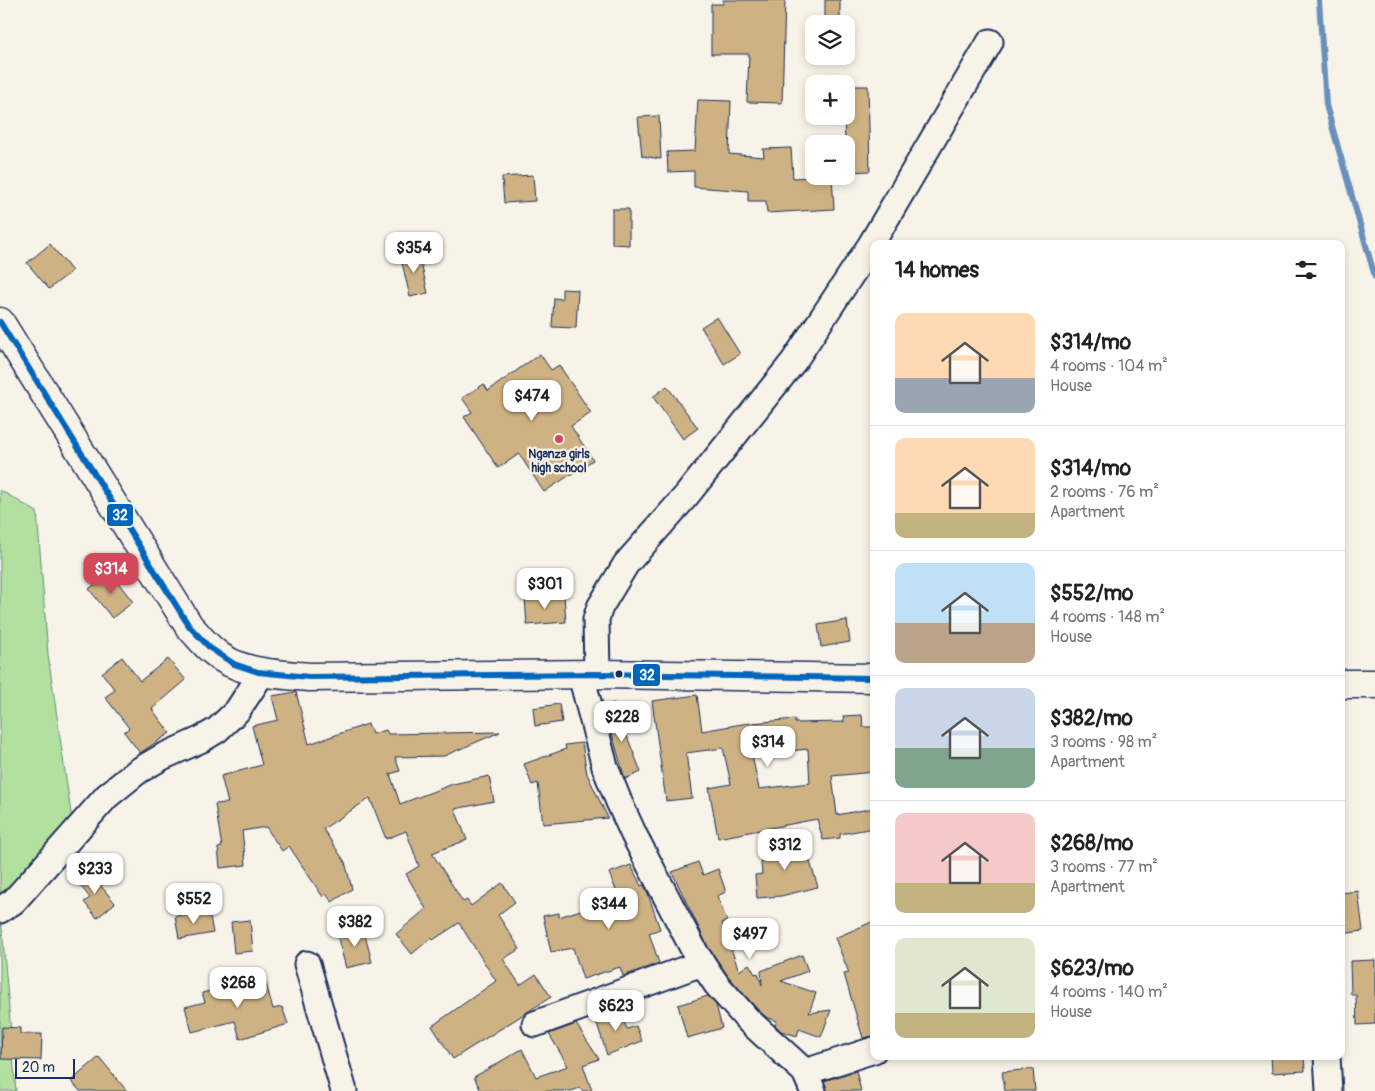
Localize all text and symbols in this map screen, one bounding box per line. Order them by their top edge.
map controls [805,15,855,185]
button: layers [805,15,855,65]
button: + [805,75,855,125]
button: − [805,135,855,185]
pin: $354 [384,232,444,274]
text: $354 [396,238,432,258]
icon: filters [1292,256,1320,284]
text: 14 homes [895,257,979,284]
text: $314/mo [1050,329,1131,356]
icon: home [935,333,995,393]
text: 4 rooms · 104 m² [1050,356,1168,376]
text: House [1050,376,1092,396]
pin: $474 [502,380,562,422]
text: $474 [514,386,550,406]
marker: Nganza girls high school [553,433,565,445]
place label: Nganza girls high school [528,447,590,476]
text: $314/mo [1050,455,1131,482]
icon: home [935,458,995,518]
text: 2 rooms · 76 m² [1050,482,1159,502]
text: Apartment [1050,502,1125,522]
line badge: 32 [106,503,134,527]
text: 32 [112,507,128,524]
pin: $314 [81,552,141,595]
text: $314 [94,559,128,579]
pin: $301 [515,568,575,610]
text: $301 [528,574,562,594]
text: $552/mo [1050,580,1133,607]
icon: home [935,583,995,643]
text: 4 rooms · 148 m² [1050,607,1165,627]
text: House [1050,627,1092,647]
line badge: 32 [632,663,661,687]
text: 32 [639,667,655,684]
unlabelled marker [614,669,624,679]
pin: $228 [592,700,652,743]
text: $382/mo [1050,705,1133,732]
text: $228 [605,707,639,727]
icon: home [935,708,995,768]
pin: $314 [738,726,798,768]
text: $314 [751,732,785,752]
text: 3 rooms · 98 m² [1050,732,1157,752]
text: Apartment [1050,752,1125,772]
pin: $312 [755,828,815,871]
text: $268/mo [1050,830,1133,857]
icon: home [935,833,995,893]
text: $312 [769,835,801,855]
pin: $233 [65,852,125,895]
text: 3 rooms · 77 m² [1050,857,1158,877]
text: $233 [78,859,113,879]
text: Apartment [1050,877,1125,897]
pin: $552 [164,882,224,925]
pin: $344 [579,888,639,930]
text: $552 [177,889,211,909]
text: $344 [591,894,627,914]
pin: $382 [325,906,385,948]
text: $382 [338,912,372,932]
pin: $497 [720,918,780,960]
text: $497 [733,924,767,944]
text: $623/mo [1050,955,1134,982]
icon: home [935,958,995,1018]
pin: $268 [208,966,268,1009]
text: $268 [221,973,256,993]
text: 4 rooms · 140 m² [1050,982,1168,1002]
pin: $623 [586,990,646,1032]
text: $623 [598,996,634,1016]
text: House [1050,1002,1092,1022]
scale bar [15,1056,75,1079]
text: 20 m [22,1059,55,1076]

